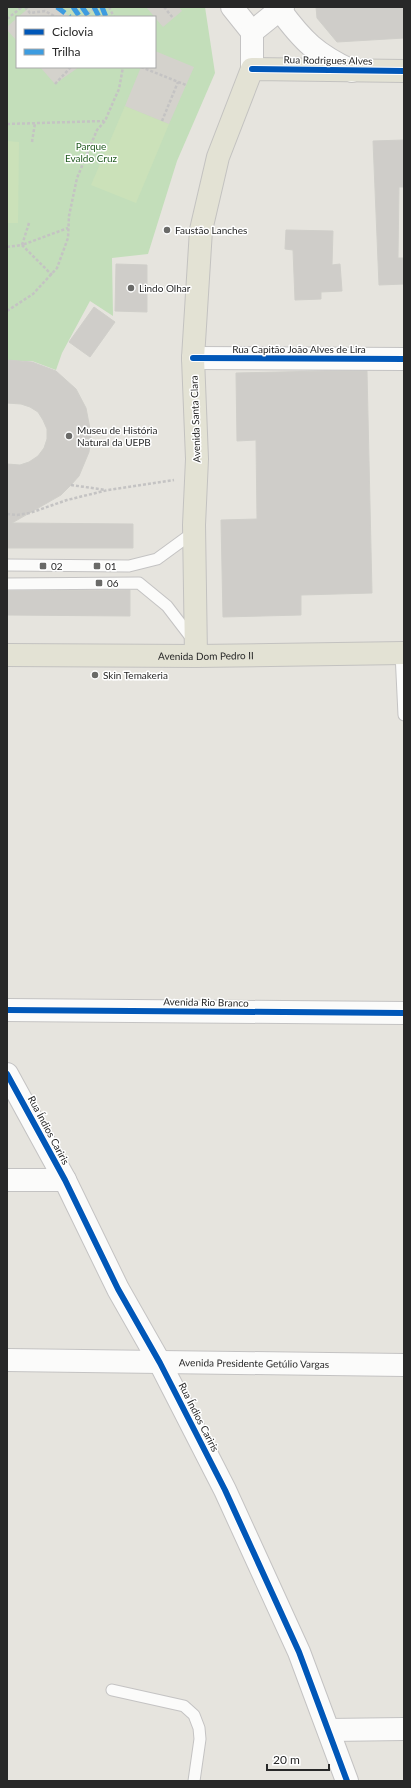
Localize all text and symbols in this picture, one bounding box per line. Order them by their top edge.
legend [16,16,156,68]
text: Ciclovia [52,24,93,39]
text: Trilha [52,44,81,59]
street label: Rua Rodrigues Alves [284,53,372,67]
park label: Parque Evaldo Cruz [65,140,118,164]
place label: Faustão Lanches [175,224,247,236]
marker: Faustão Lanches [162,225,172,235]
place label: Lindo Olhar [139,282,191,294]
marker: Lindo Olhar [126,283,136,293]
street label: Rua Capitão João Alves de Lira [232,343,366,355]
street label: Avenida Santa Clara [187,375,203,463]
place label: Museu de História Natural da UEPB [77,424,158,448]
marker: Museu de História Natural da UEPB [64,431,74,441]
place label: 02 [51,560,63,572]
place label: 01 [105,560,117,572]
marker: 02 [38,561,48,571]
marker: 01 [92,561,102,571]
place label: 06 [107,577,119,589]
marker: 06 [94,578,104,588]
street label: Avenida Dom Pedro II [158,649,254,662]
place label: Skin Temakeria [103,669,168,681]
marker: Skin Temakeria [90,670,100,680]
street label: Avenida Rio Branco [163,995,249,1009]
street label: Rua Índios Cariris [26,1094,72,1166]
street label: Avenida Presidente Getúlio Vargas [179,1356,329,1370]
street label: Rua Índios Cariris [176,1380,222,1454]
scale bar [267,1746,329,1772]
text: 20 m [273,1752,300,1767]

